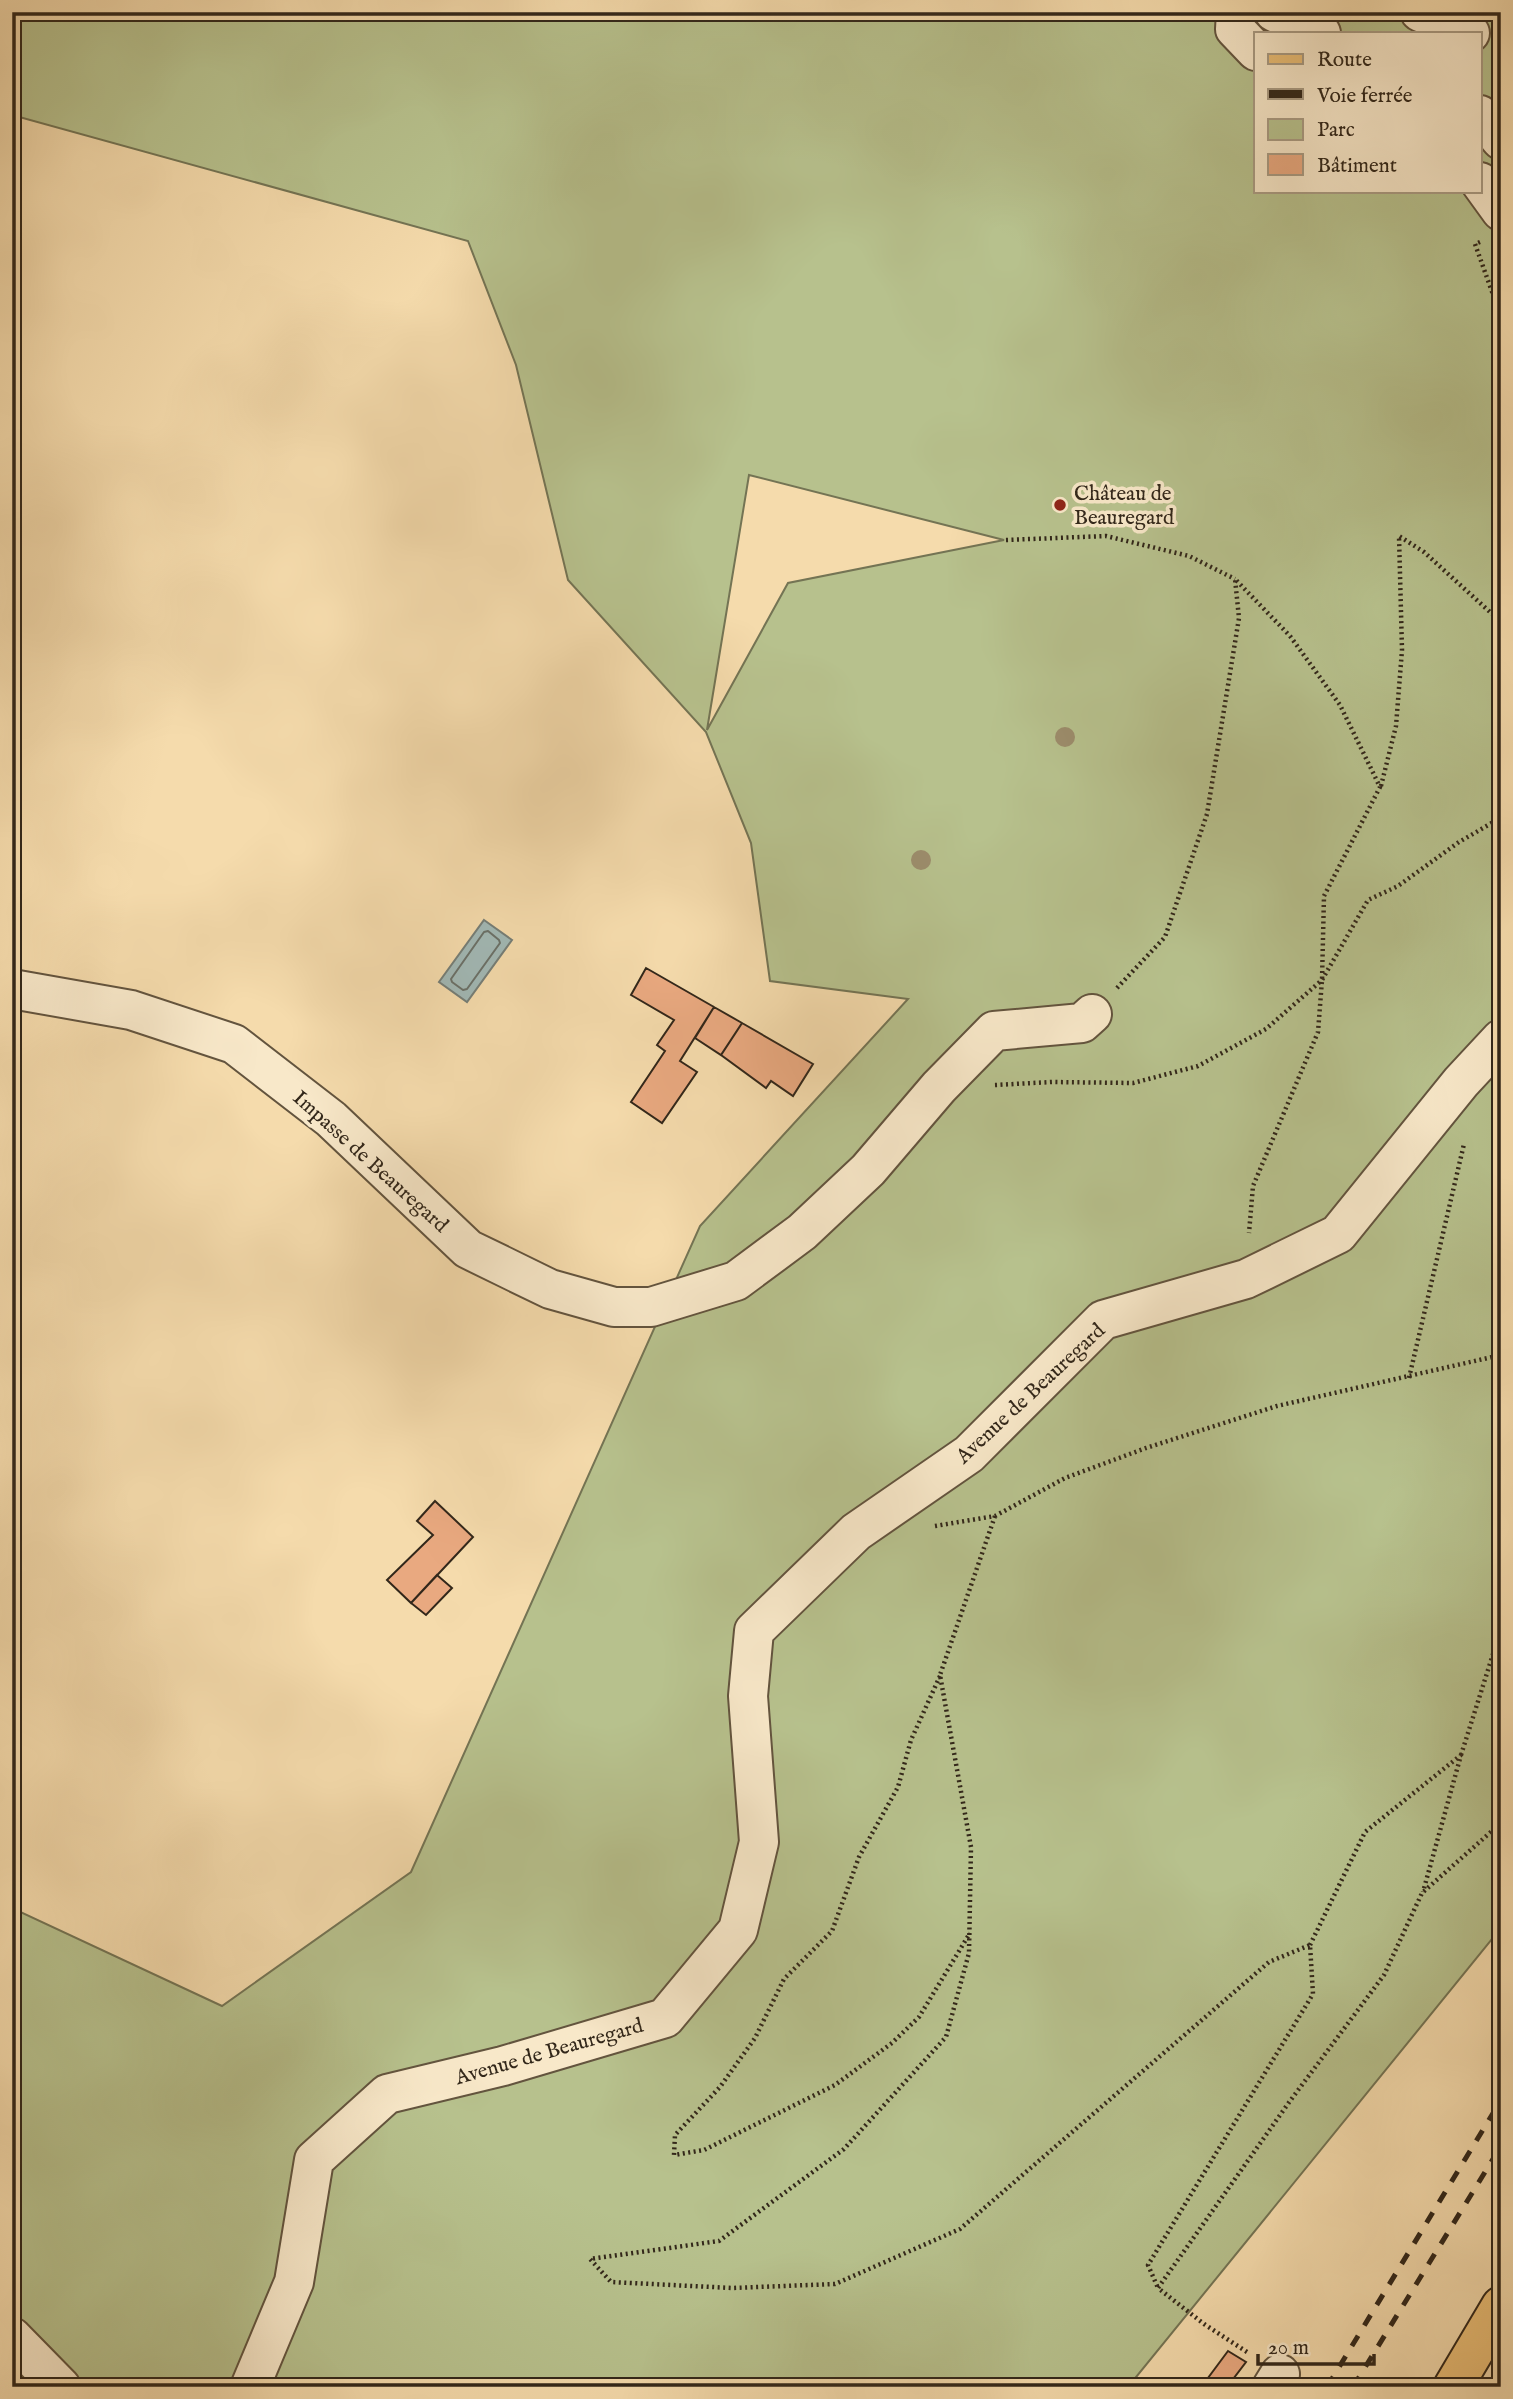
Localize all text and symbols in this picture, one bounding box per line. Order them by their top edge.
legend [1254,32,1482,192]
text: Route [1317,47,1372,74]
text: Voie ferrée [1316,83,1413,110]
text: Parc [1317,117,1355,144]
text: Bâtiment [1317,153,1397,180]
place label: Château de Beauregard [1074,481,1175,532]
marker: Château de Beauregard [1052,497,1068,513]
street label: Impasse de Beauregard [287,1085,454,1240]
street label: Avenue de Beauregard [950,1317,1112,1471]
street label: Avenue de Beauregard [451,2012,647,2092]
scale bar [1258,2322,1373,2366]
text: 20 m [1268,2335,1309,2362]

